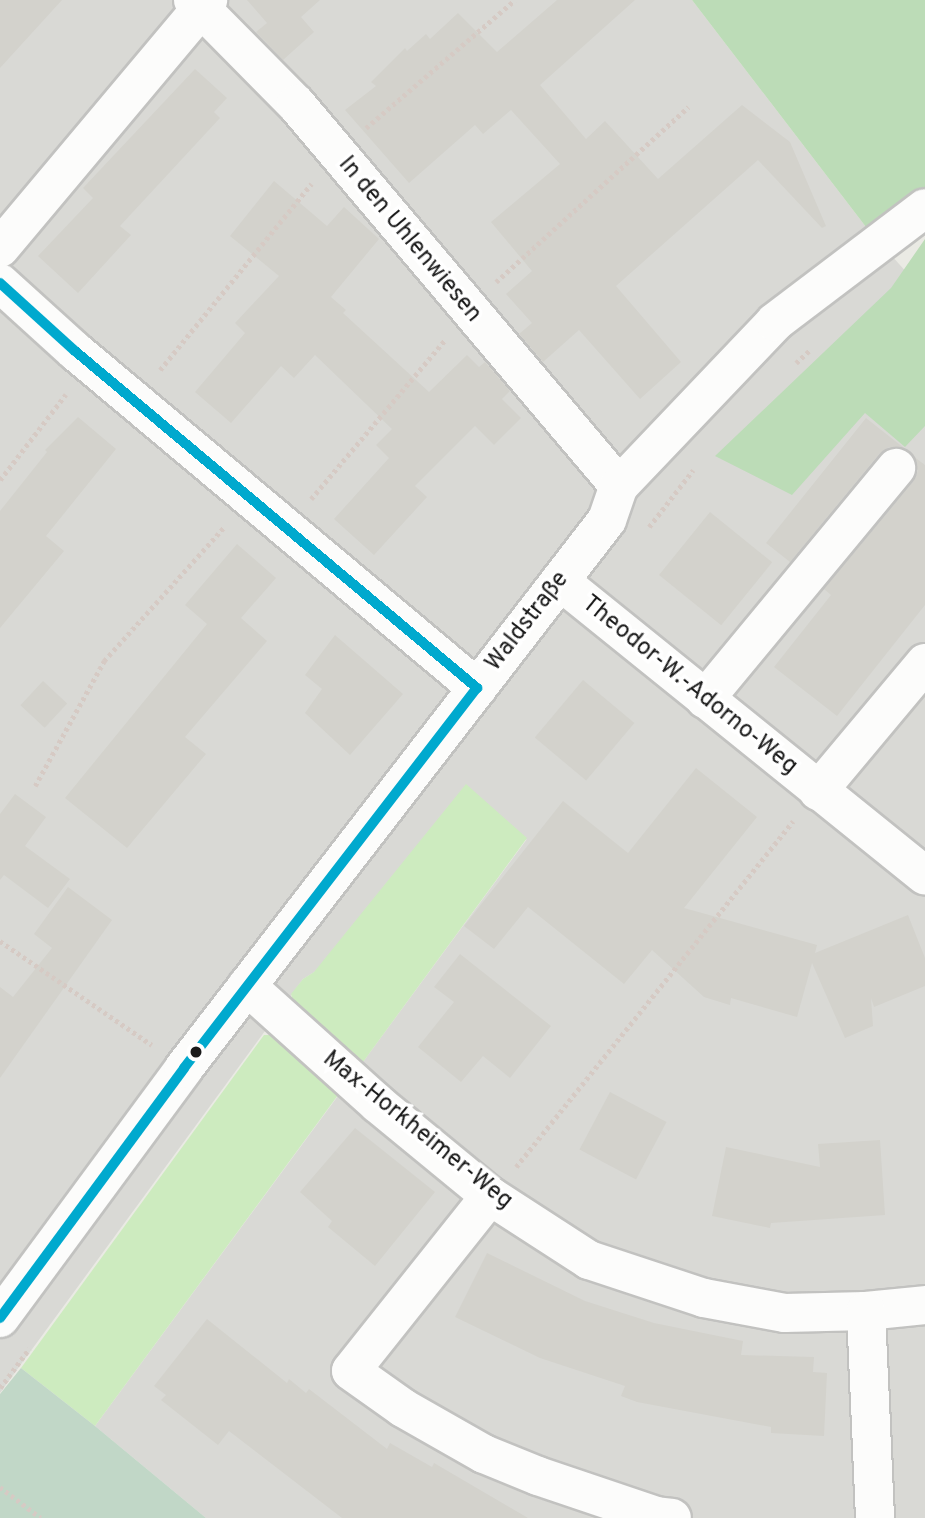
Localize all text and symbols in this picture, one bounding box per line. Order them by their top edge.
street label: In den Uhlenwiesen [331,151,487,329]
street label: Waldstraße [480,566,576,678]
street label: Theodor-W.-Adorno-Weg [575,590,803,782]
unlabelled marker [189,1045,203,1059]
street label: Max-Horkheimer-Weg [316,1046,518,1216]

